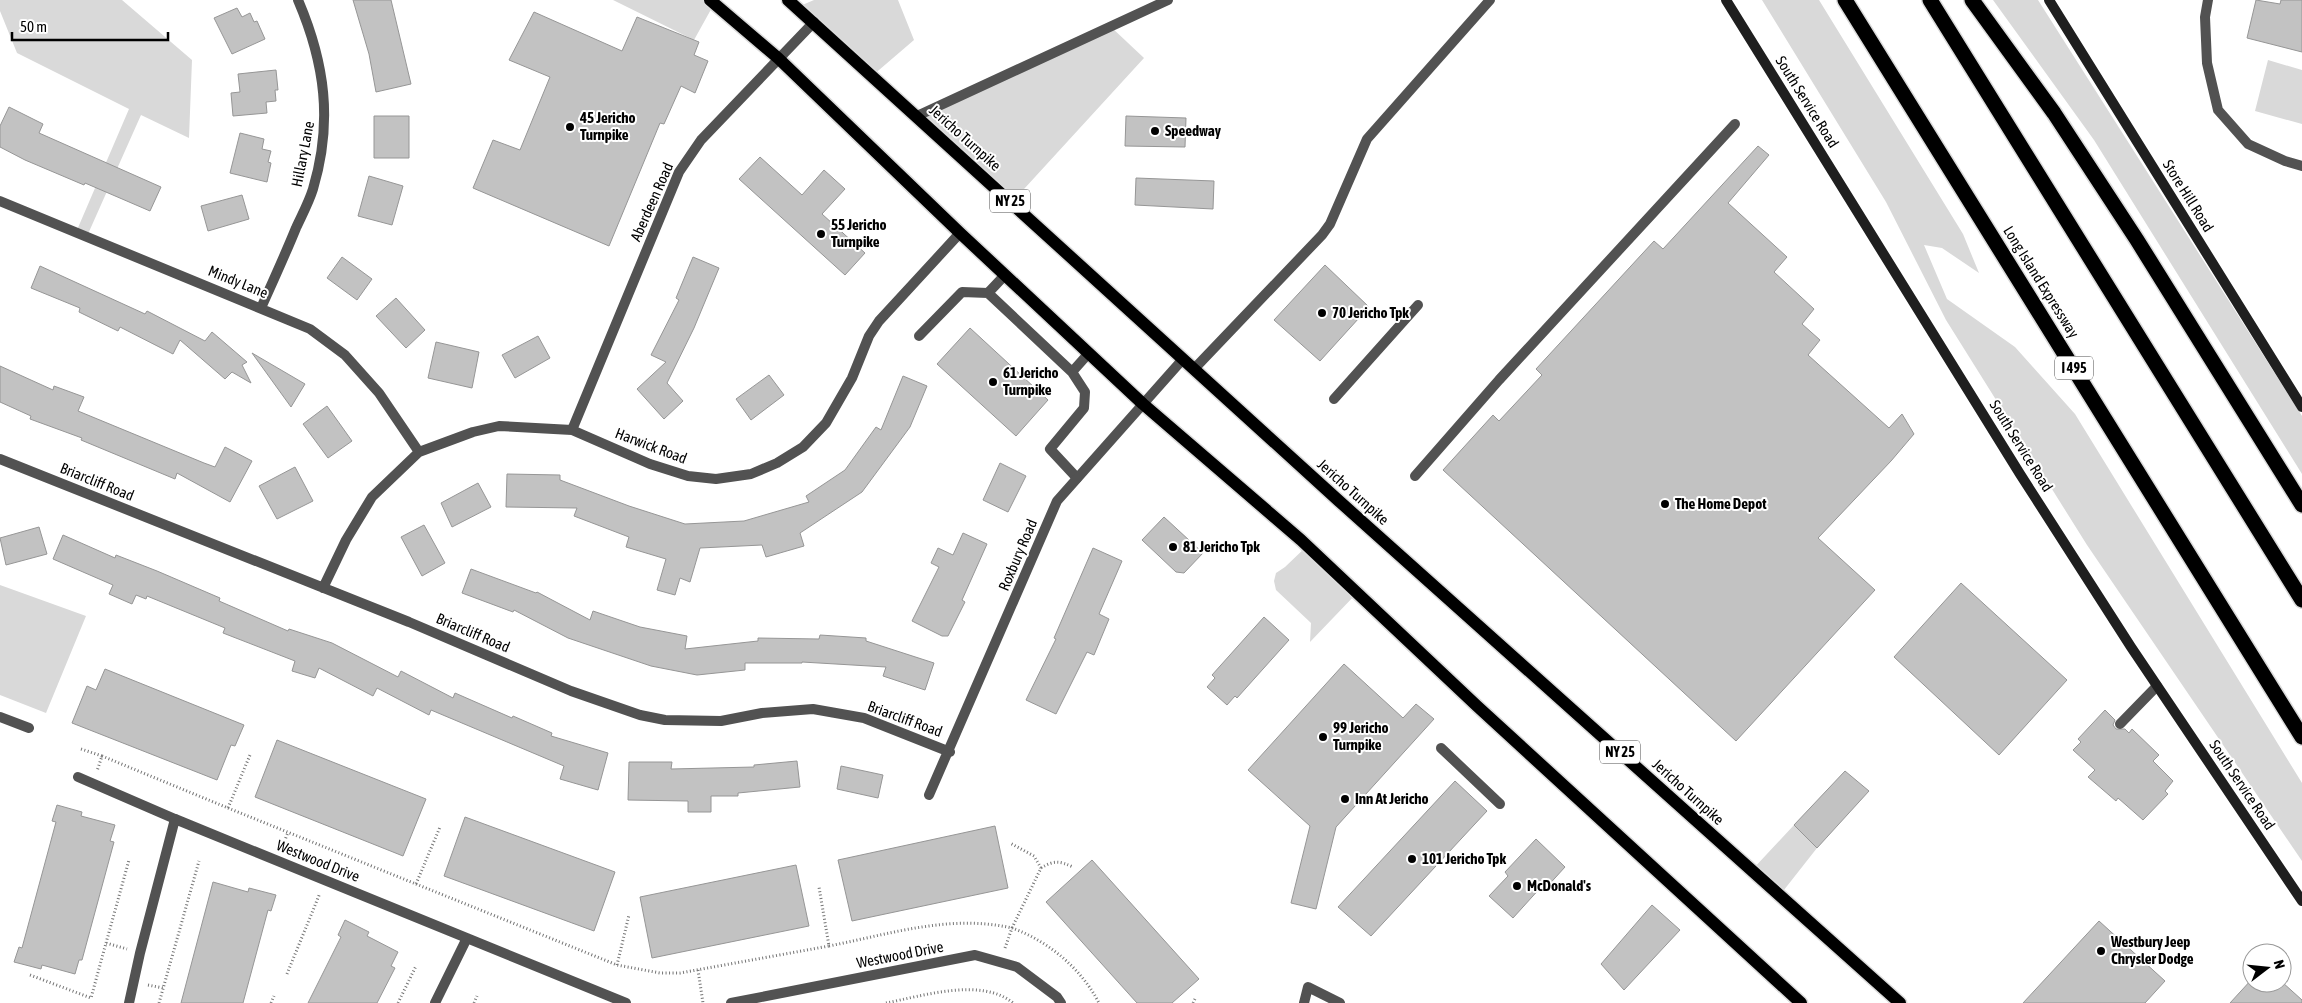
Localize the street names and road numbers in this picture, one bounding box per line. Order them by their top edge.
street label: South Service Road [1773,53,1842,151]
street label: Jericho Turnpike [926,101,1005,174]
street label: Hillary Lane [288,119,317,188]
street label: Store Hill Road [2160,157,2217,235]
street label: Aberdeen Road [627,160,676,244]
road number: NY 25 [990,190,1030,212]
street label: Long Island Expressway [2000,223,2083,341]
street label: Mindy Lane [206,262,271,301]
road number: I 495 [2055,356,2093,379]
street label: South Service Road [1987,397,2056,495]
street label: Harwick Road [613,424,689,467]
street label: Jericho Turnpike [1314,455,1393,528]
street label: Briarcliff Road [58,459,137,504]
street label: Roxbury Road [995,516,1040,593]
street label: Briarcliff Road [434,609,513,656]
street label: Briarcliff Road [866,697,945,740]
street label: South Service Road [2206,737,2279,833]
road number: NY 25 [1600,740,1640,764]
street label: Jericho Turnpike [1649,755,1728,828]
street label: Westwood Drive [274,836,362,885]
street label: Westwood Drive [855,938,945,971]

